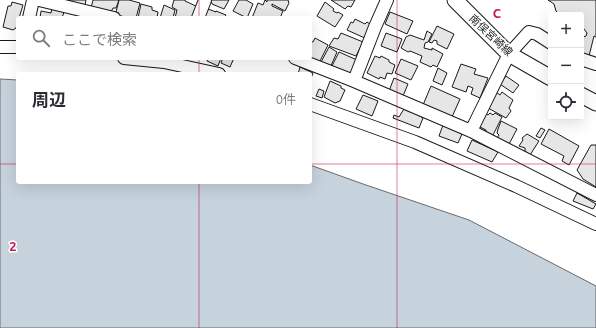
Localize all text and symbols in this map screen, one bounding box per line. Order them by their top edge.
text: C [493,6,502,20]
street label: 南俣宮崎線 [467,12,515,58]
map controls [548,12,584,120]
button: + [548,12,584,48]
search box [16,16,312,60]
icon: search [30,27,52,49]
text: ここで検索 [62,31,137,48]
button: − [548,48,584,84]
button: locate [548,84,584,120]
text: 周辺 [32,90,66,109]
text: 0件 [276,92,296,106]
text: 2 [9,239,17,253]

